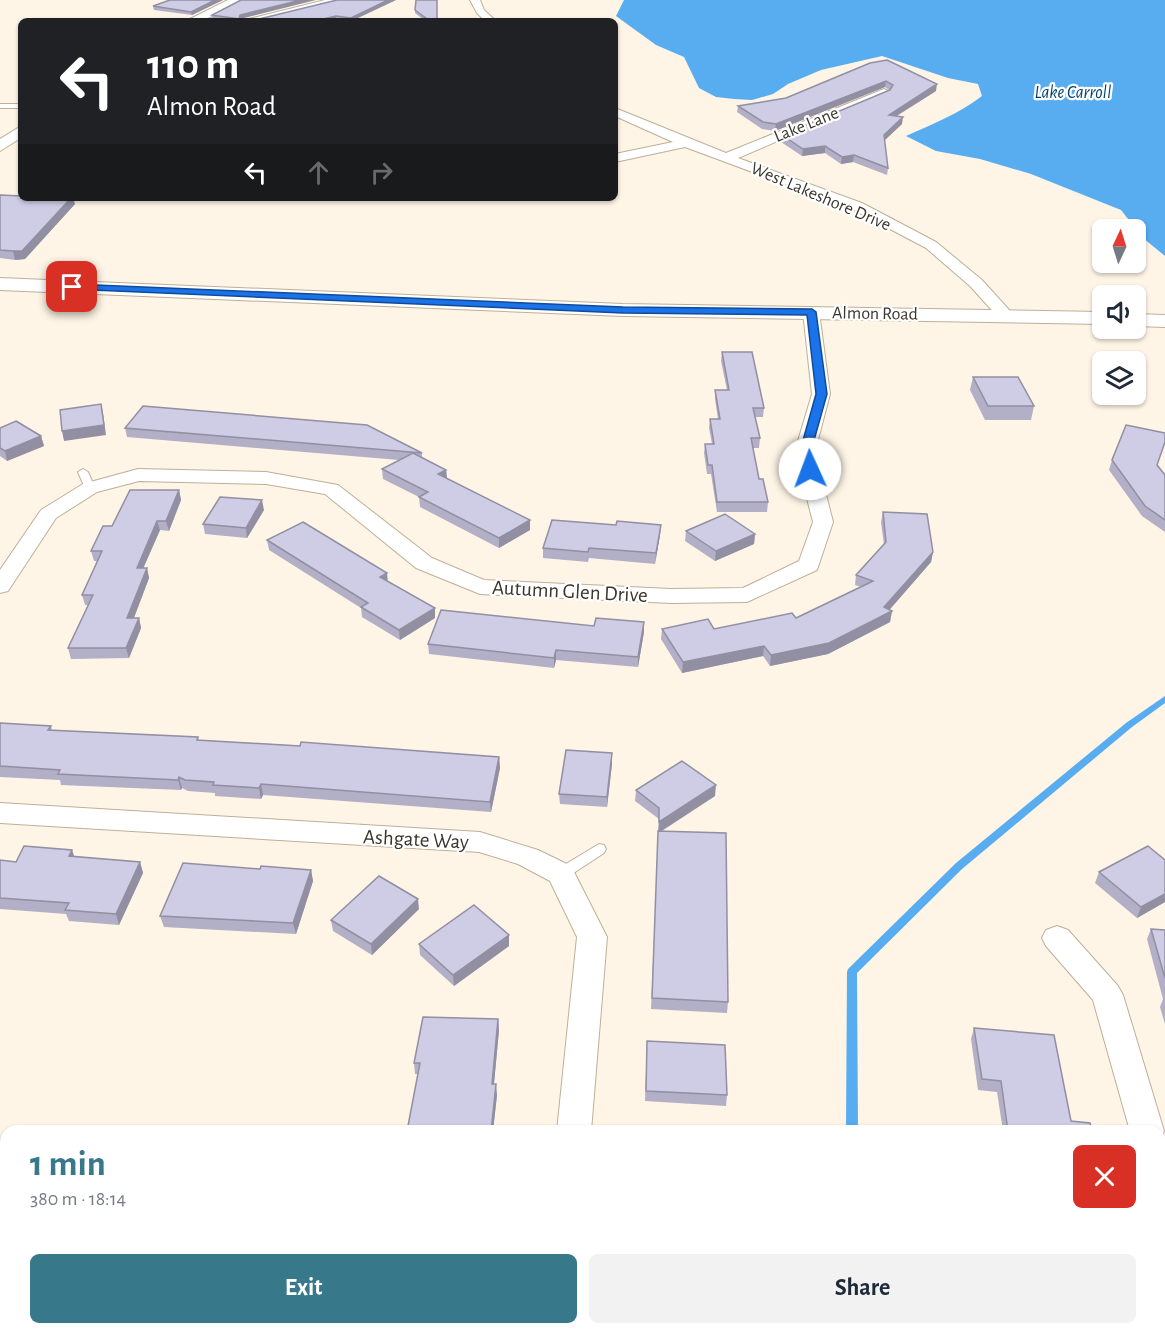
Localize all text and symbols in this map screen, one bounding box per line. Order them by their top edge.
icon: left [48,42,126,120]
text: 110 m [147,44,239,86]
water label: Lake Carroll [1035,84,1112,102]
text: Almon Road [147,93,276,120]
street label: Lake Lane [771,104,841,146]
icon: left [239,156,272,189]
icon: ahead [302,156,335,189]
icon: right [365,156,398,189]
street label: West Lakeshore Drive [748,159,893,235]
north arrow [1092,219,1146,273]
map controls [1092,219,1146,405]
pin [46,261,97,312]
icon: arrive [55,270,88,303]
button: sound [1092,285,1146,339]
street label: Almon Road [832,304,918,324]
button: layers [1092,351,1146,405]
position arrow [778,437,842,501]
street label: Autumn Glen Drive [492,577,648,606]
street label: Ashgate Way [362,826,470,853]
button: close [1073,1145,1136,1208]
text: 1 min [30,1146,106,1182]
text: 380 m · 18:14 [30,1189,126,1209]
button: Exit [30,1254,577,1323]
button: Share [589,1254,1136,1323]

